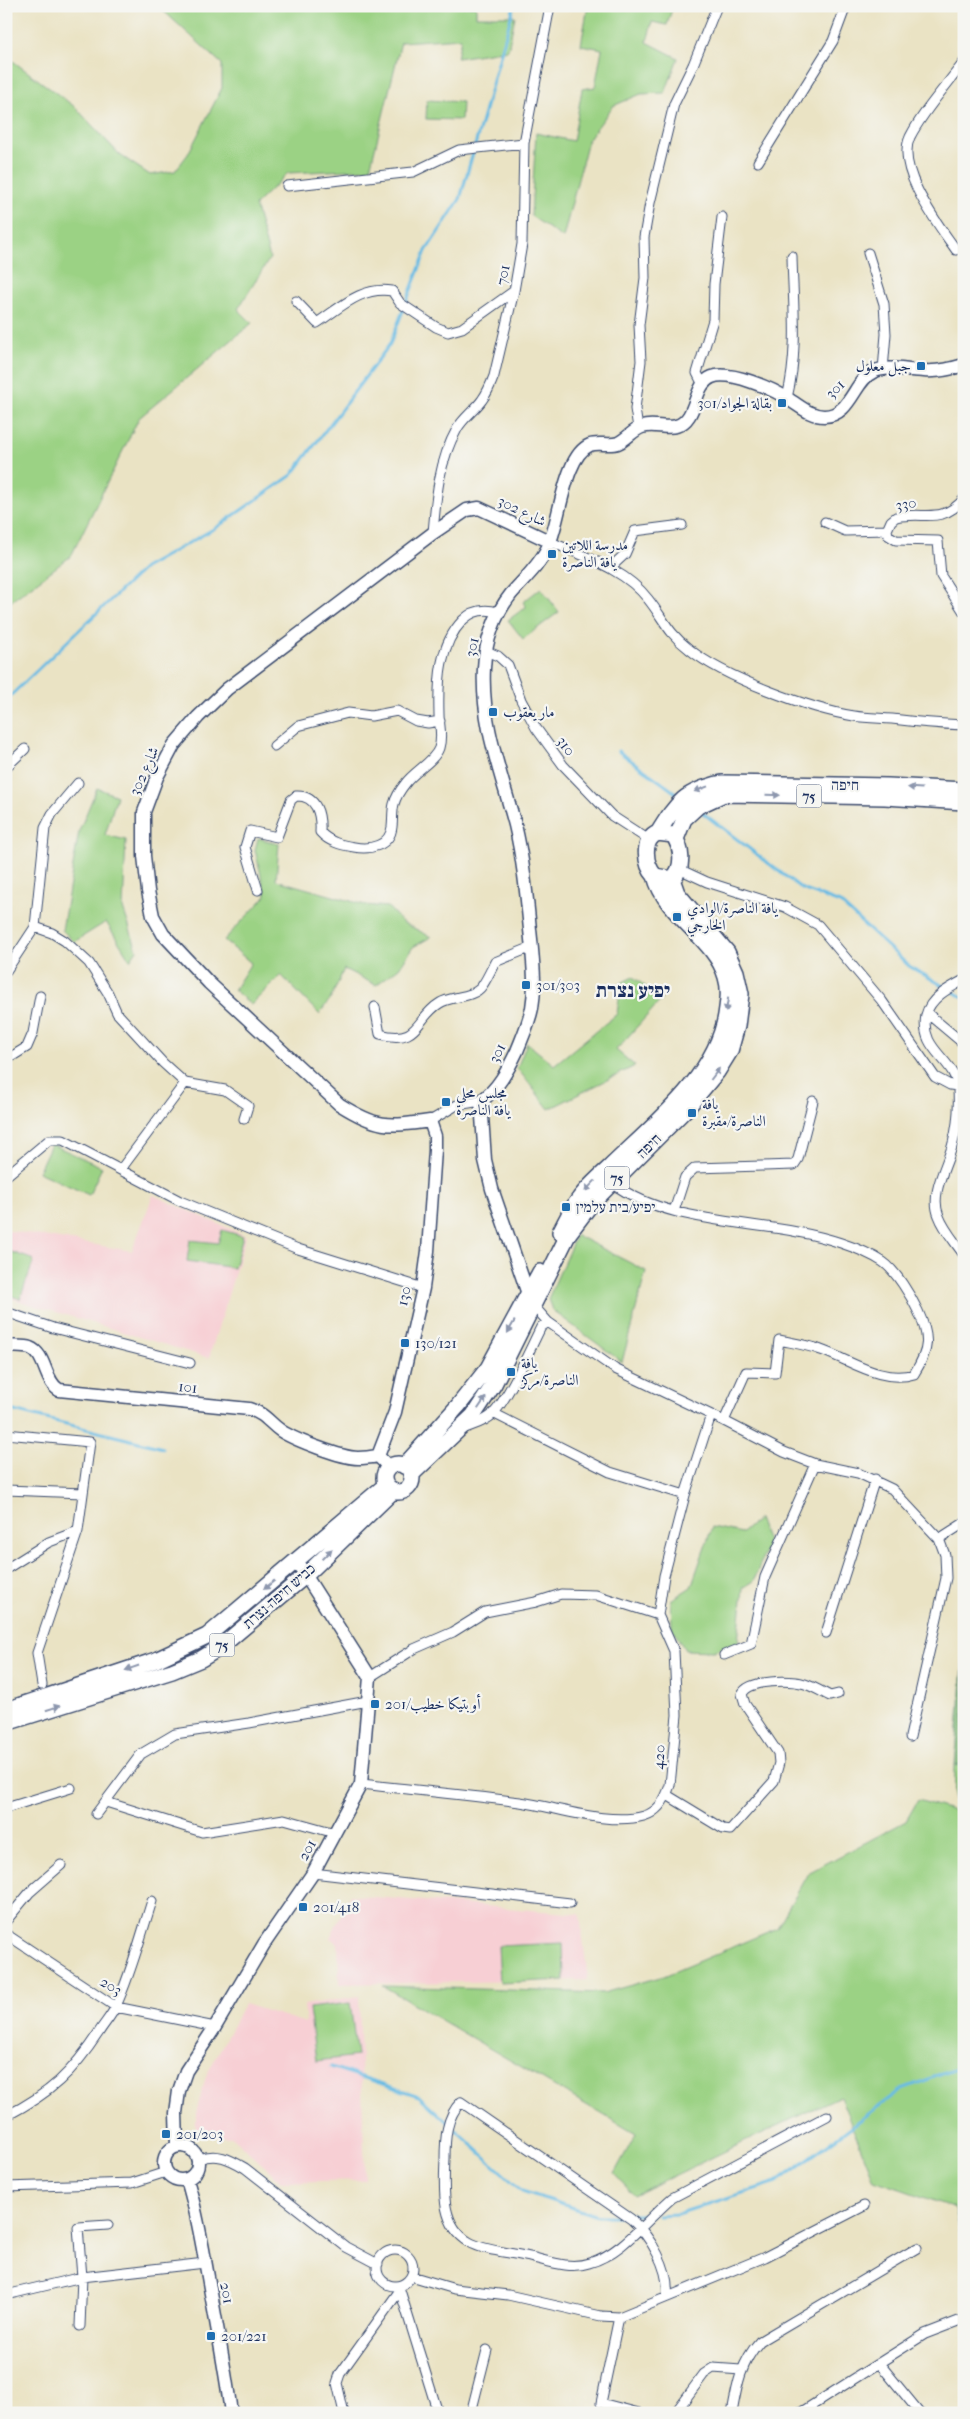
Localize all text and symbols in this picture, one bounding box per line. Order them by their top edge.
street label: 701 [492,263,514,287]
place label: جبل معلول [856,357,911,377]
marker: جبل معلول [915,360,927,372]
street label: 301 [822,376,848,402]
place label: بقالة الجواد/301 [697,394,772,412]
marker: بقالة الجواد/301 [776,397,788,409]
street label: شارع 302 [493,492,549,534]
street label: 330 [894,494,918,514]
place label: مدرسة اللاتين يافة الناصرة [562,536,628,572]
marker: مدرسة اللاتين يافة الناصرة [546,548,558,560]
street label: 301 [461,635,483,659]
place label: مار يعقوب [503,703,555,721]
marker: مار يعقوب [487,706,499,718]
street label: 310 [553,733,579,759]
street label: شارع 302 [125,744,166,800]
street label: חיפה [831,776,859,794]
road number: 75 [796,784,822,808]
one-way arrow [907,784,923,792]
one-way arrow [693,785,708,793]
one-way arrow [765,791,781,799]
place label: يافة الناصرة/الوادي الخارجي [687,899,779,937]
marker: يافة الناصرة/الوادي الخارجي [671,911,683,923]
place label: 301/303 [536,976,580,994]
marker: 301/303 [520,979,532,991]
district label: יפיע נצרת [596,979,670,1002]
one-way arrow [723,997,731,1013]
street label: 301 [485,1040,509,1066]
one-way arrow [710,1067,720,1081]
place label: مجلس محلي يافة الناصرة [456,1084,512,1120]
place label: يافة الناصرة/مقبرة [702,1095,766,1131]
marker: مجلس محلي يافة الناصرة [440,1096,452,1108]
marker: يافة الناصرة/مقبرة [686,1107,698,1119]
street label: חיפה [633,1130,665,1162]
road number: 75 [604,1166,630,1190]
one-way arrow [584,1180,596,1192]
place label: יפיע/בית עלמין [576,1198,655,1216]
marker: יפיע/בית עלמין [560,1201,572,1213]
street label: 130 [393,1284,415,1308]
one-way arrow [506,1321,515,1334]
place label: 130/121 [415,1334,457,1352]
marker: 130/121 [399,1337,411,1349]
place label: يافة الناصرة/مركز [519,1354,579,1391]
marker: يافة الناصرة/مركز [505,1366,517,1378]
street label: 101 [178,1377,198,1397]
one-way arrow [477,1396,487,1409]
one-way arrow [320,1549,332,1561]
street label: כביש חיפה-נצרת [239,1560,319,1632]
one-way arrow [263,1579,276,1590]
road number: 75 [210,1634,234,1656]
one-way arrow [124,1665,139,1673]
place label: أوبتيكا خطيب/201 [385,1693,481,1714]
marker: أوبتيكا خطيب/201 [369,1698,381,1710]
one-way arrow [46,1704,61,1712]
street label: 420 [649,1744,669,1770]
street label: 201 [294,1836,320,1864]
place label: 201/418 [313,1898,359,1916]
marker: 201/418 [297,1901,309,1913]
street label: 203 [97,1973,125,1999]
place label: 201/203 [176,2125,223,2143]
marker: 201/203 [160,2128,172,2140]
street label: 201 [216,2281,238,2305]
place label: 201/221 [221,2327,267,2345]
marker: 201/221 [205,2330,217,2342]

